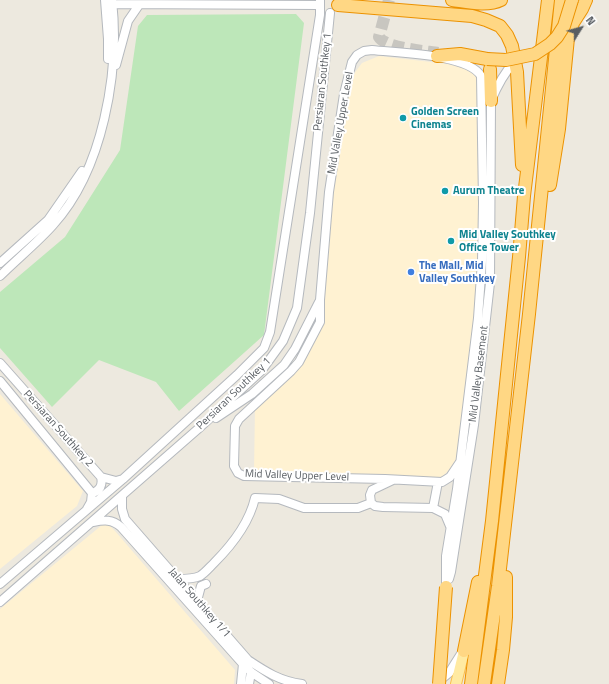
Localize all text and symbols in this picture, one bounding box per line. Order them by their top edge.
north arrow [561,8,601,48]
text: N [582,13,599,29]
street label: Persiaran Southkey 1 [311,32,335,132]
street label: Mid Valley Upper Level [325,71,357,175]
place label: Golden Screen Cinemas [411,105,479,131]
marker: Golden Screen Cinemas [398,113,408,123]
place label: Aurum Theatre [453,184,524,198]
marker: Aurum Theatre [440,186,450,196]
place label: Mid Valley Southkey Office Tower [459,228,556,254]
marker: Mid Valley Southkey Office Tower [446,236,456,246]
place label: The Mall, Mid Valley Southkey [419,259,495,285]
marker: The Mall, Mid Valley Southkey [406,267,416,277]
street label: Mid Valley Basement [467,325,491,423]
street label: Persiaran Southkey 1 [194,355,274,433]
street label: Persiaran Southkey 2 [20,388,96,470]
street label: Mid Valley Upper Level [245,468,349,484]
street label: Jalan Southkey 1/1 [165,566,233,640]

